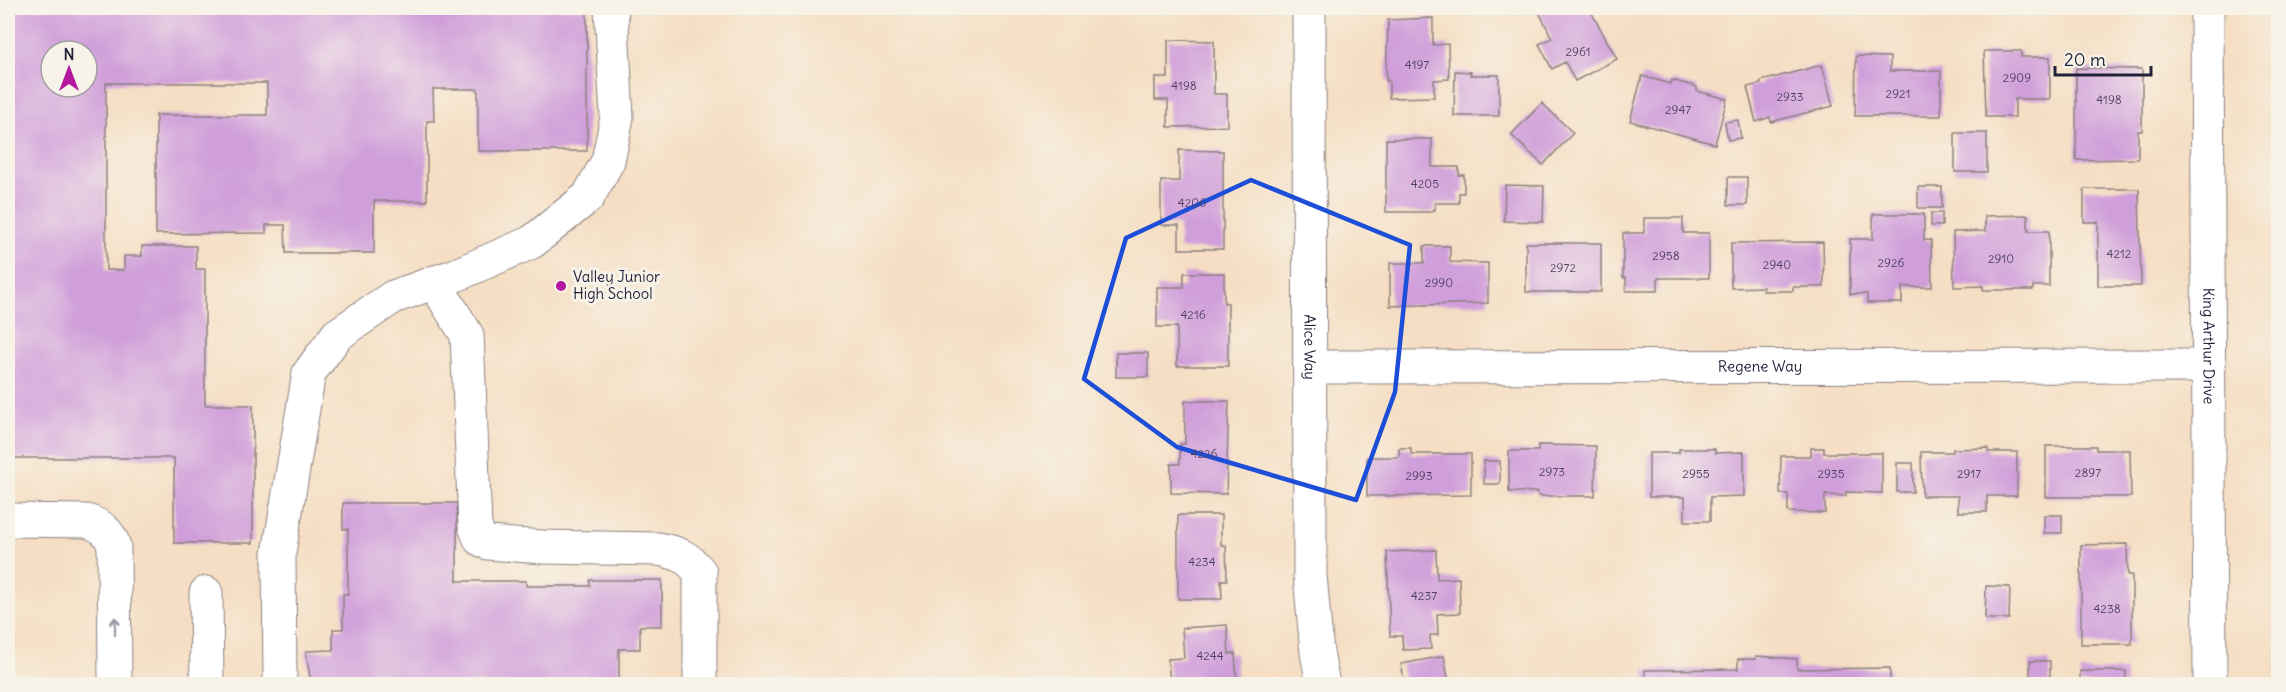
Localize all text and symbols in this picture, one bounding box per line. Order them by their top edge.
north arrow [39,39,99,99]
scale bar [2055,39,2151,77]
text: N [63,44,75,64]
house number: 2961 [1565,44,1591,59]
text: 20 m [2064,48,2106,71]
house number: 4197 [1405,57,1429,72]
house number: 2909 [2003,70,2031,85]
house number: 4198 [1171,78,1197,93]
house number: 2921 [1886,86,1910,101]
house number: 2933 [1776,89,1804,104]
house number: 4198 [2096,92,2122,107]
house number: 2947 [1665,102,1691,117]
house number: 4205 [1411,176,1439,191]
house number: 4206 [1178,195,1206,210]
house number: 4212 [2107,246,2132,261]
house number: 2958 [1652,248,1680,263]
house number: 2910 [1988,251,2014,266]
house number: 2926 [1878,255,1905,270]
house number: 2940 [1763,257,1791,272]
house number: 2972 [1550,260,1576,275]
place label: Valley Junior High School [573,267,660,303]
house number: 2990 [1425,275,1453,290]
marker: Valley Junior High School [554,279,568,293]
street label: King Arthur Drive [2199,288,2219,404]
house number: 4216 [1180,307,1206,322]
street label: Alice Way [1301,314,1320,380]
street label: Regene Way [1718,356,1802,376]
house number: 4226 [1190,446,1218,461]
house number: 2973 [1539,464,1565,479]
house number: 2897 [2075,465,2101,480]
house number: 2955 [1682,466,1710,481]
house number: 2935 [1817,466,1845,481]
house number: 2917 [1957,466,1981,481]
house number: 2993 [1405,468,1433,483]
house number: 4234 [1188,554,1216,569]
house number: 4237 [1411,588,1437,603]
house number: 4238 [2093,601,2121,616]
one-way arrow [109,617,121,637]
house number: 4244 [1196,648,1224,663]

